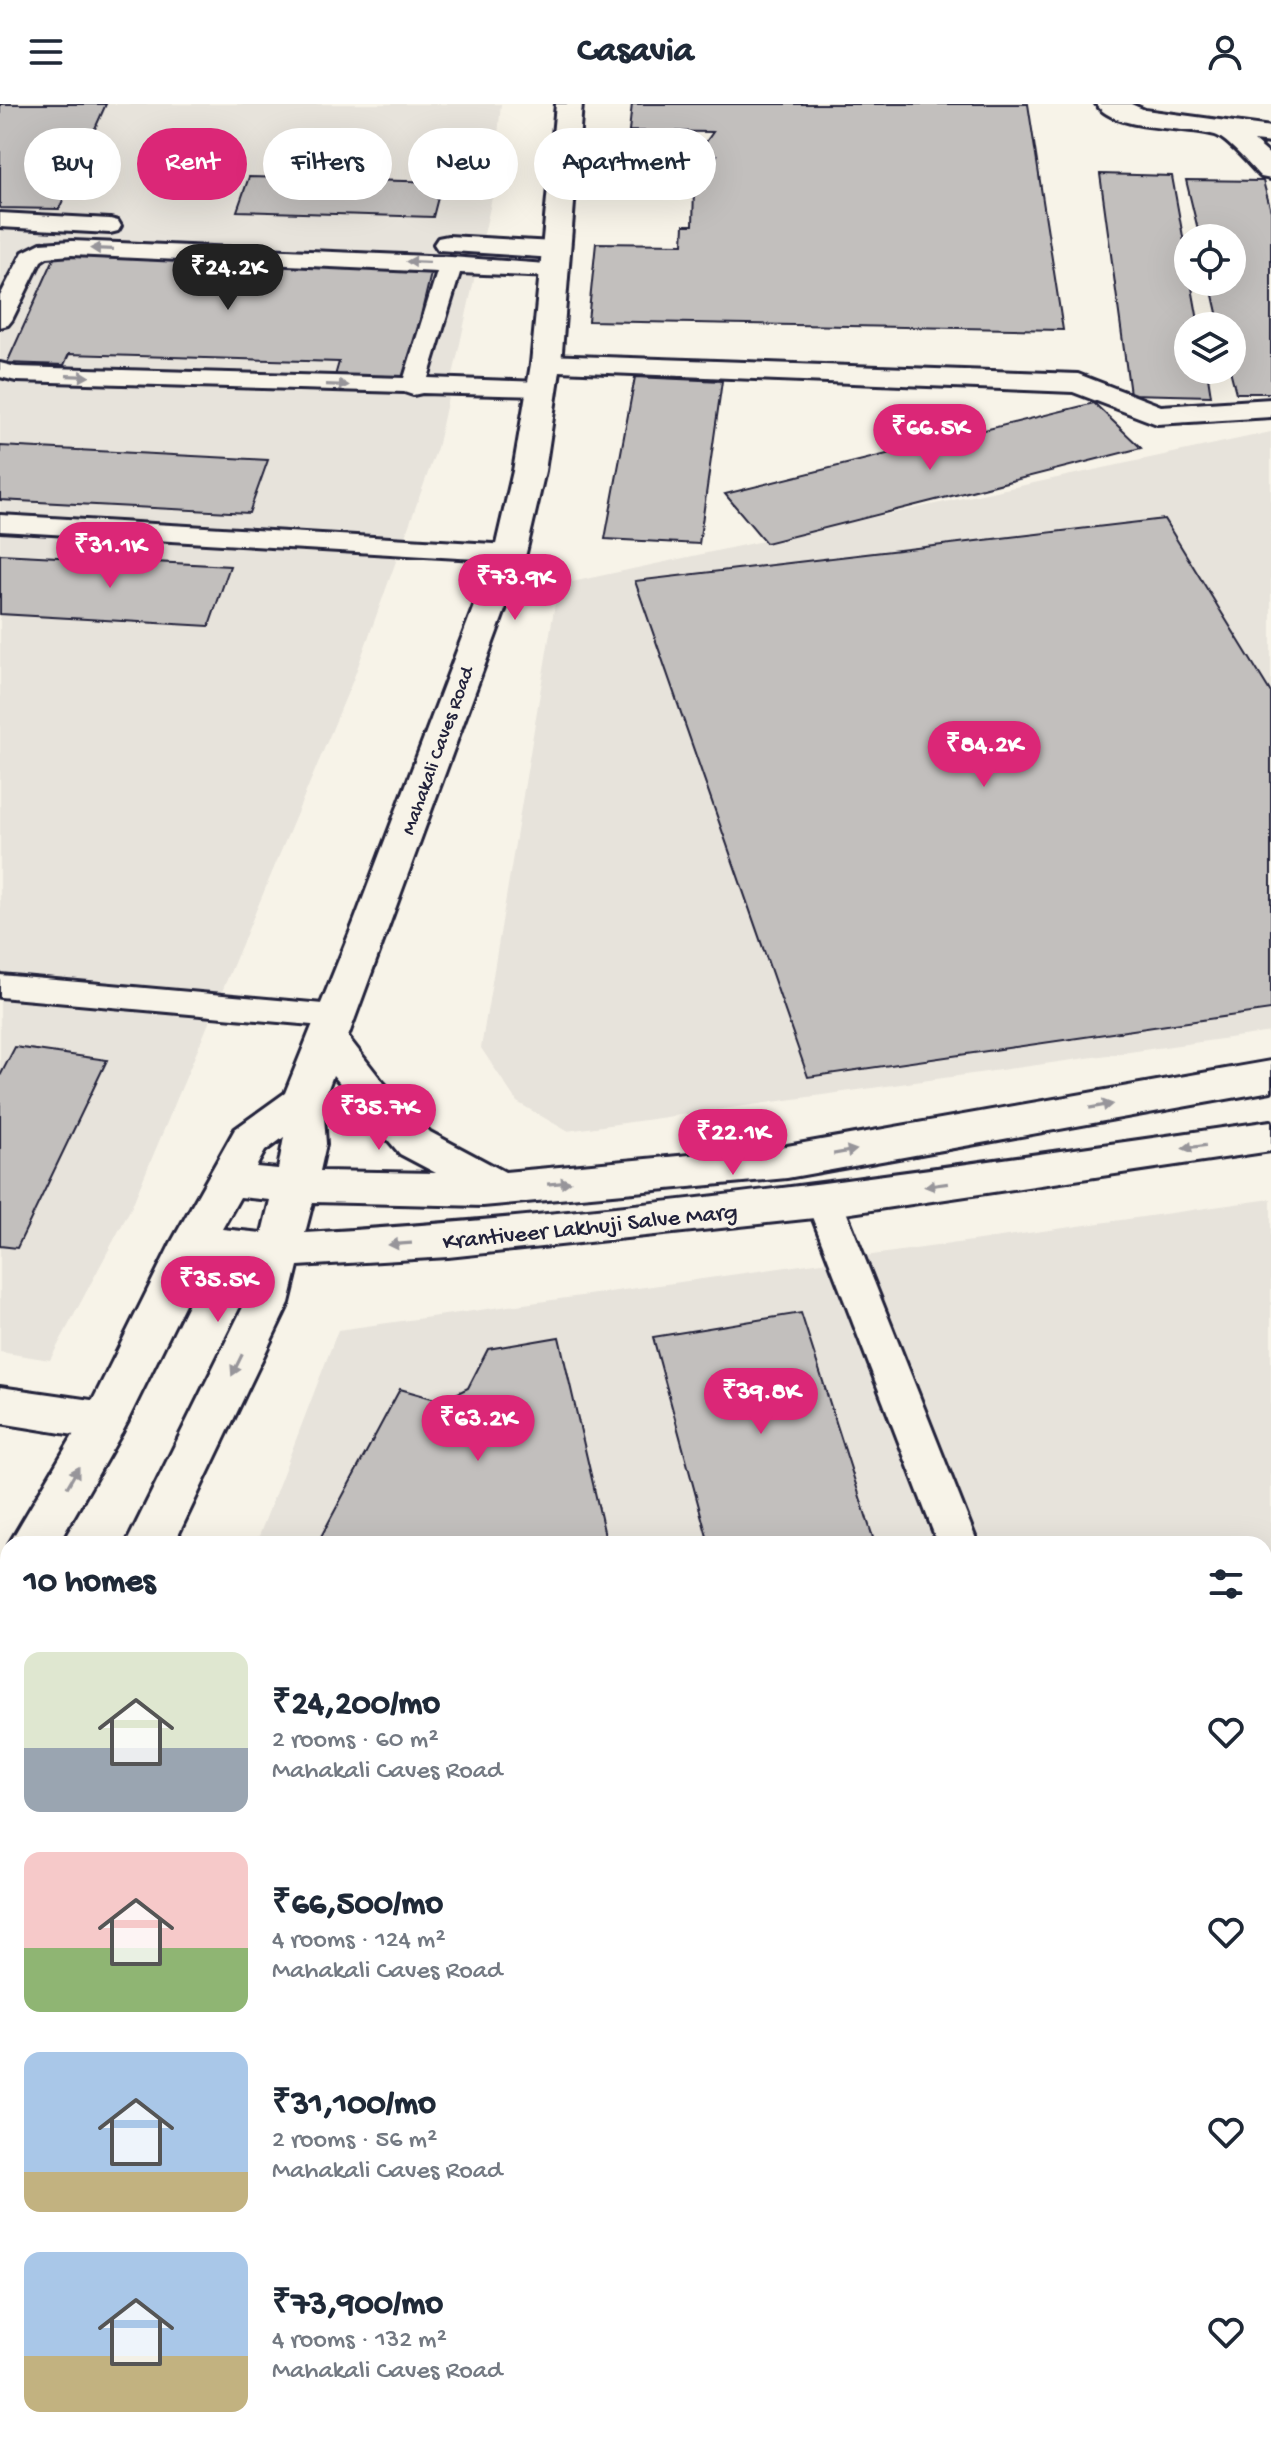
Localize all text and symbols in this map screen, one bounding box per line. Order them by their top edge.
icon: menu [24,30,68,74]
icon: person [1203,30,1247,74]
text: Casavia [577,31,694,74]
chip: Buy [24,128,121,200]
chip: Rent [137,128,247,200]
chip: Filters [263,128,392,200]
chip: New [408,128,518,200]
chip: Apartment [534,128,716,200]
map controls [1174,224,1246,384]
button: locate [1174,224,1246,296]
one-way arrow [89,242,114,255]
pin: ₹24.2K [163,244,293,312]
text: ₹24.2K [190,254,266,285]
one-way arrow [405,256,430,269]
button: layers [1174,312,1246,384]
one-way arrow [66,369,91,382]
one-way arrow [325,378,350,391]
pin: ₹66.5K [865,404,995,472]
text: ₹66.5K [891,414,969,445]
pin: ₹31.1K [45,522,175,590]
text: ₹31.1K [74,532,146,563]
pin: ₹73.9K [450,554,580,622]
text: ₹73.9K [476,564,554,595]
street label: Mahakali Caves Road [398,662,481,838]
pin: ₹84.2K [919,721,1049,789]
text: ₹84.2K [946,731,1022,762]
pin: ₹35.7K [314,1084,444,1152]
text: ₹35.7K [340,1094,418,1125]
one-way arrow [1089,1100,1114,1112]
pin: ₹22.1K [668,1109,798,1177]
text: ₹22.1K [696,1119,770,1150]
one-way arrow [1181,1141,1206,1154]
one-way arrow [833,1145,858,1157]
one-way arrow [547,1177,572,1190]
one-way arrow [924,1179,949,1192]
street label: Krantiveer Lakhuji Salve Marg [441,1199,739,1258]
one-way arrow [387,1237,412,1250]
pin: ₹35.5K [153,1256,283,1324]
text: ₹35.5K [179,1266,257,1297]
one-way arrow [230,1353,244,1376]
pin: ₹39.8K [696,1368,826,1436]
text: ₹39.8K [722,1378,800,1409]
pin: ₹63.2K [413,1395,543,1463]
text: ₹63.2K [440,1405,516,1436]
one-way arrow [66,1466,80,1488]
icon: filters [1204,1562,1248,1606]
text: 10 homes [24,1564,155,1604]
icon: home [88,1684,184,1780]
text: ₹24,200/mo [272,1686,440,1726]
icon: heart [1204,1710,1248,1754]
text: 2 rooms · 60 m² [272,1726,438,1757]
text: Mahakali Caves Road [272,1757,502,1788]
icon: home [88,1884,184,1980]
text: ₹66,500/mo [272,1886,443,1926]
icon: heart [1204,1910,1248,1954]
text: 4 rooms · 124 m² [272,1926,446,1957]
text: Mahakali Caves Road [272,1957,502,1988]
icon: home [88,2084,184,2180]
text: ₹31,100/mo [272,2086,436,2126]
icon: heart [1204,2110,1248,2154]
text: 2 rooms · 56 m² [272,2126,437,2157]
text: Mahakali Caves Road [272,2157,502,2188]
icon: home [88,2284,184,2380]
text: ₹73,900/mo [272,2286,443,2326]
icon: heart [1204,2310,1248,2354]
text: 4 rooms · 132 m² [272,2326,447,2357]
text: Mahakali Caves Road [272,2357,502,2388]

